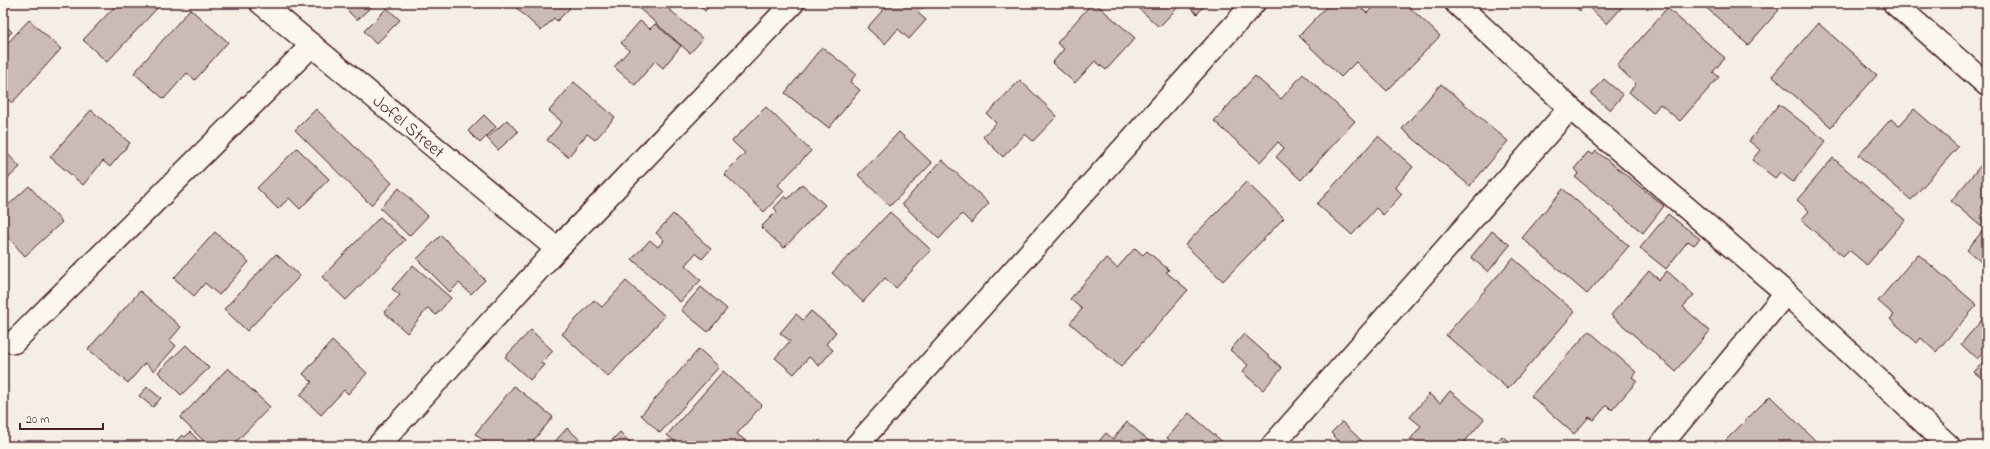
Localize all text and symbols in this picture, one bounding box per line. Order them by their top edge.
street label: Jofel Street [366,89,450,166]
scale bar [20,405,103,431]
text: 20 m [26,411,49,429]

